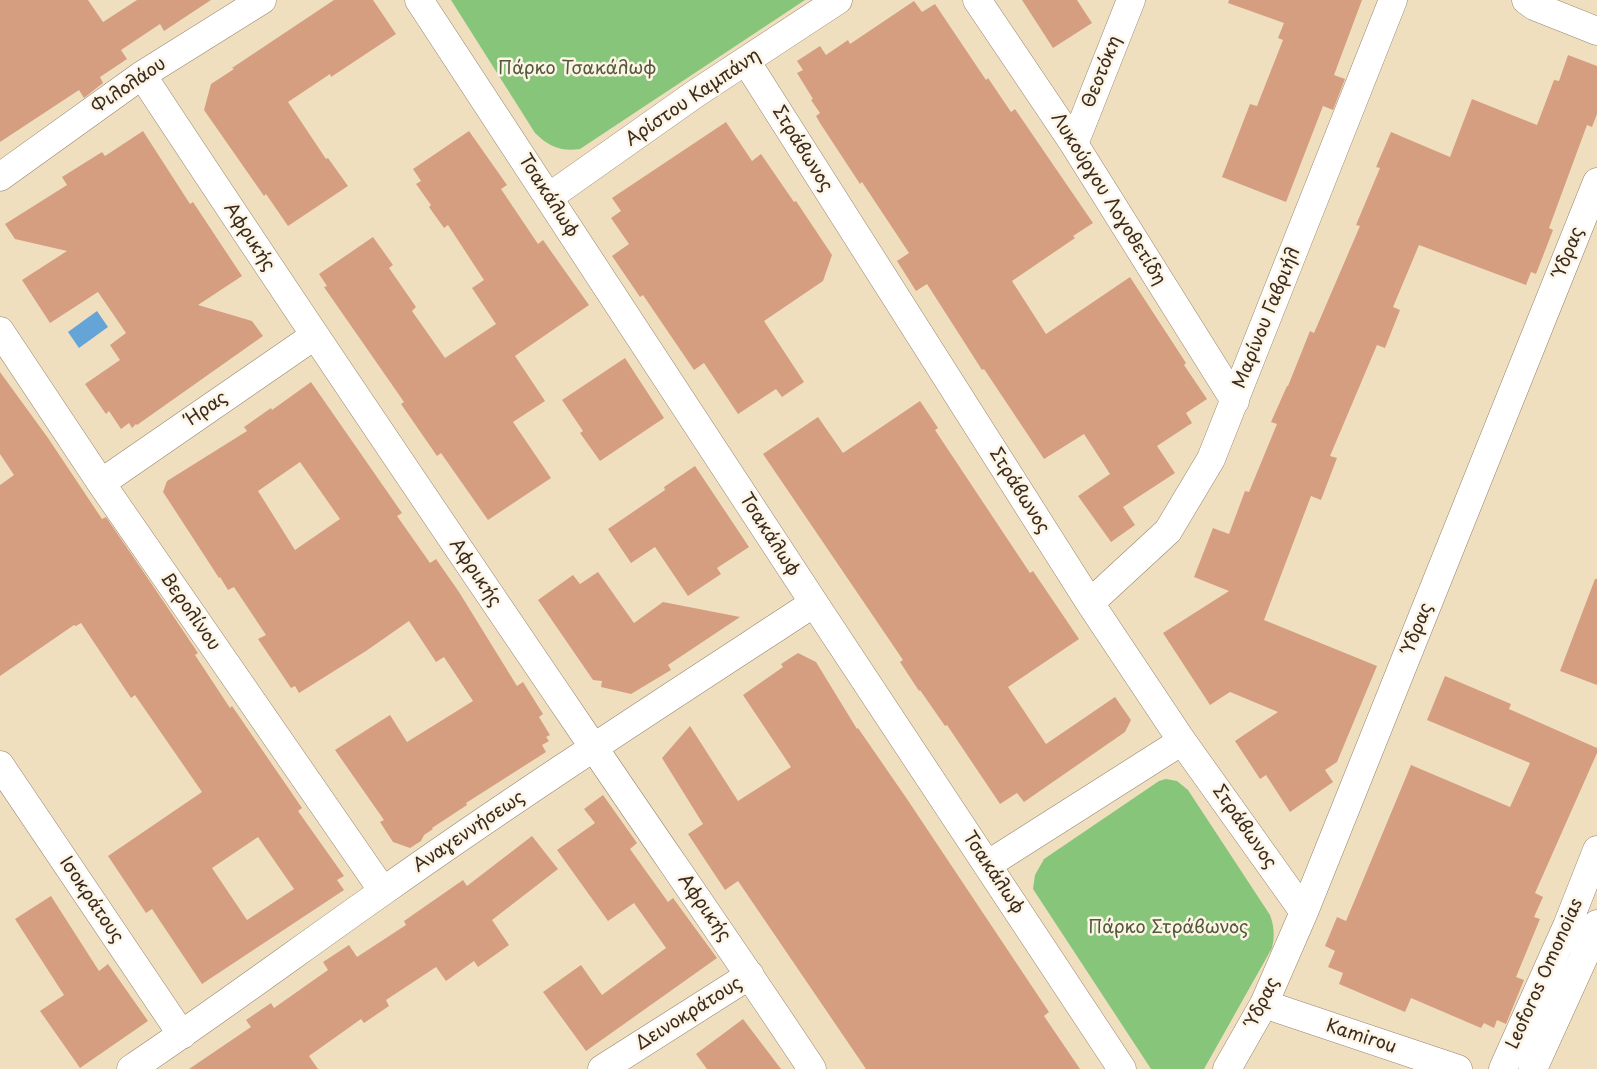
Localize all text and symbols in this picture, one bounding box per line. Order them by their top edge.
street label: Θεοτόκη [1078,33,1126,111]
street label: Αρίστου Καμπάνη [621,45,765,151]
street label: Φιλολάου [88,53,170,119]
park label: Πάρκο Τσακάλωφ [498,58,656,80]
street label: Στράβωνος [767,102,837,196]
street label: Λυκούργου Λογοθετίδη [1046,109,1170,289]
street label: Τσακάλωφ [513,150,583,242]
street label: Αφρικής [219,199,279,275]
street label: Ύδρας [1549,224,1589,280]
street label: Μαρίνου Γαβριήλ [1229,244,1305,392]
street label: Ήρας [182,387,232,431]
street label: Στράβωνος [984,444,1054,538]
street label: Τσακάλωφ [734,489,804,581]
street label: Αφρικής [444,535,506,611]
street label: Βερολίνου [155,569,225,655]
street label: Ύδρας [1398,600,1438,656]
street label: Στράβωνος [1207,781,1281,873]
street label: Αναγεννήσεως [409,787,529,877]
street label: Τσακάλωφ [958,828,1028,918]
street label: Ισοκράτους [54,853,128,947]
street label: Αφρικής [673,870,735,946]
street label: Leoforos Omonoias [1502,895,1588,1053]
park label: Πάρκο Στράβωνος [1088,917,1248,939]
street label: Δεινοκράτους [632,973,746,1055]
street label: Ύδρας [1242,974,1284,1030]
street label: Kamirou [1323,1016,1399,1058]

